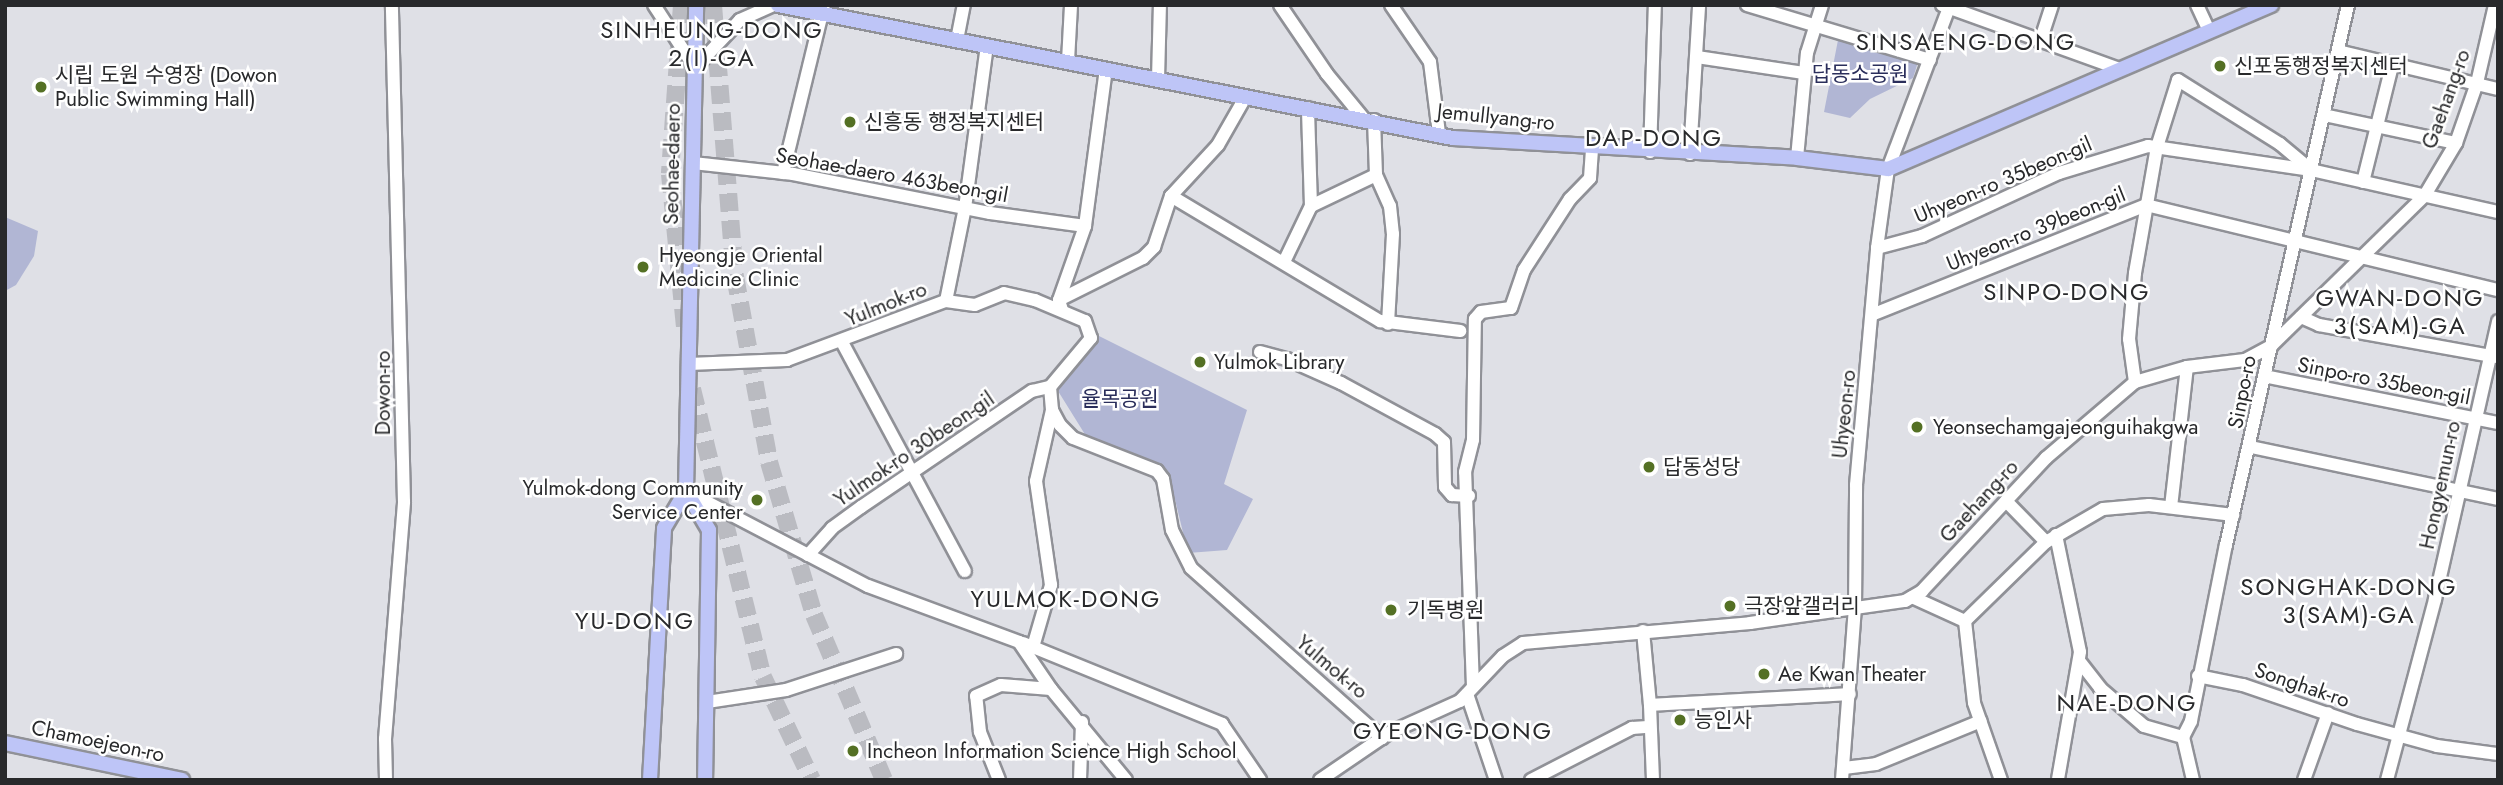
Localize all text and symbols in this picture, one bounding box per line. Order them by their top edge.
district label: SINHEUNG-DONG 2(I)-GA [602,16,822,72]
district label: SINSAENG-DONG [1857,28,2075,56]
street label: Gaehang-ro [2416,46,2476,152]
place label: 신포동행정복지센터 [2234,53,2408,79]
marker: 신포동행정복지센터 [2212,58,2228,74]
park label: 답동소공원 [1812,61,1908,87]
place label: 시립 도원 수영장 (Dowon Public Swimming Hall) [55,62,278,112]
marker: 시립 도원 수영장 (Dowon Public Swimming Hall) [33,79,49,95]
street label: Jemullyang-ro [1436,98,1556,136]
street label: Seohae-daero [658,103,686,225]
place label: 신흥동 행정복지센터 [864,109,1044,135]
marker: 신흥동 행정복지센터 [842,114,858,130]
district label: DAP-DONG [1586,124,1722,152]
street label: Uhyeon-ro 35beon-gil [1910,131,2096,229]
street label: Seohae-daero 463beon-gil [774,142,1010,208]
street label: Uhyeon-ro 39beon-gil [1943,182,2129,276]
place label: Hyeongje Oriental Medicine Clinic [659,242,823,292]
marker: Hyeongje Oriental Medicine Clinic [633,257,653,277]
street label: Yulmok-ro [842,276,930,332]
district label: SINPO-DONG [1985,278,2149,306]
district label: GWAN-DONG 3(SAM)-GA [2317,284,2483,340]
place label: Yulmok Library [1214,349,1345,375]
street label: Dowon-ro [370,351,396,435]
street label: Sinpo-ro 35beon-gil [2295,352,2473,410]
street label: Sinpo-ro [2223,353,2261,431]
marker: Yulmok Library [1192,354,1208,370]
street label: Uhyeon-ro [1827,368,1861,460]
street label: Yulmok-ro 30beon-gil [829,386,999,512]
park label: 율목공원 [1081,386,1159,412]
place label: Yeonsechamgajeonguihakgwa [1933,414,2198,440]
marker: Yeonsechamgajeonguihakgwa [1907,417,1927,437]
street label: Hongyemun-ro [2414,419,2466,551]
place label: 답동성당 [1663,454,1740,480]
street label: Gaehang-ro [1934,454,2024,548]
marker: 답동성당 [1641,459,1657,475]
place label: Yulmok-dong Community Service Center [522,475,743,525]
marker: Yulmok-dong Community Service Center [749,492,765,508]
district label: SONGHAK-DONG 3(SAM)-GA [2242,573,2456,629]
district label: YULMOK-DONG [972,585,1160,613]
place label: 극장앞갤러리 [1744,593,1860,619]
place label: 기독병원 [1407,597,1484,623]
marker: 극장앞갤러리 [1722,598,1738,614]
marker: 기독병원 [1381,600,1401,620]
district label: YU-DONG [576,607,694,635]
street label: Yulmok-ro [1291,630,1373,704]
street label: Songhak-ro [2251,657,2353,713]
place label: Ae Kwan Theater [1778,661,1926,687]
marker: Ae Kwan Theater [1756,666,1772,682]
district label: NAE-DONG [2057,689,2197,717]
place label: 능인사 [1694,707,1752,733]
marker: 능인사 [1672,712,1688,728]
street label: Chamoejeon-ro [29,715,167,767]
district label: GYEONG-DONG [1354,717,1552,745]
place label: Incheon Information Science High School [867,738,1237,764]
marker: Incheon Information Science High School [845,743,861,759]

